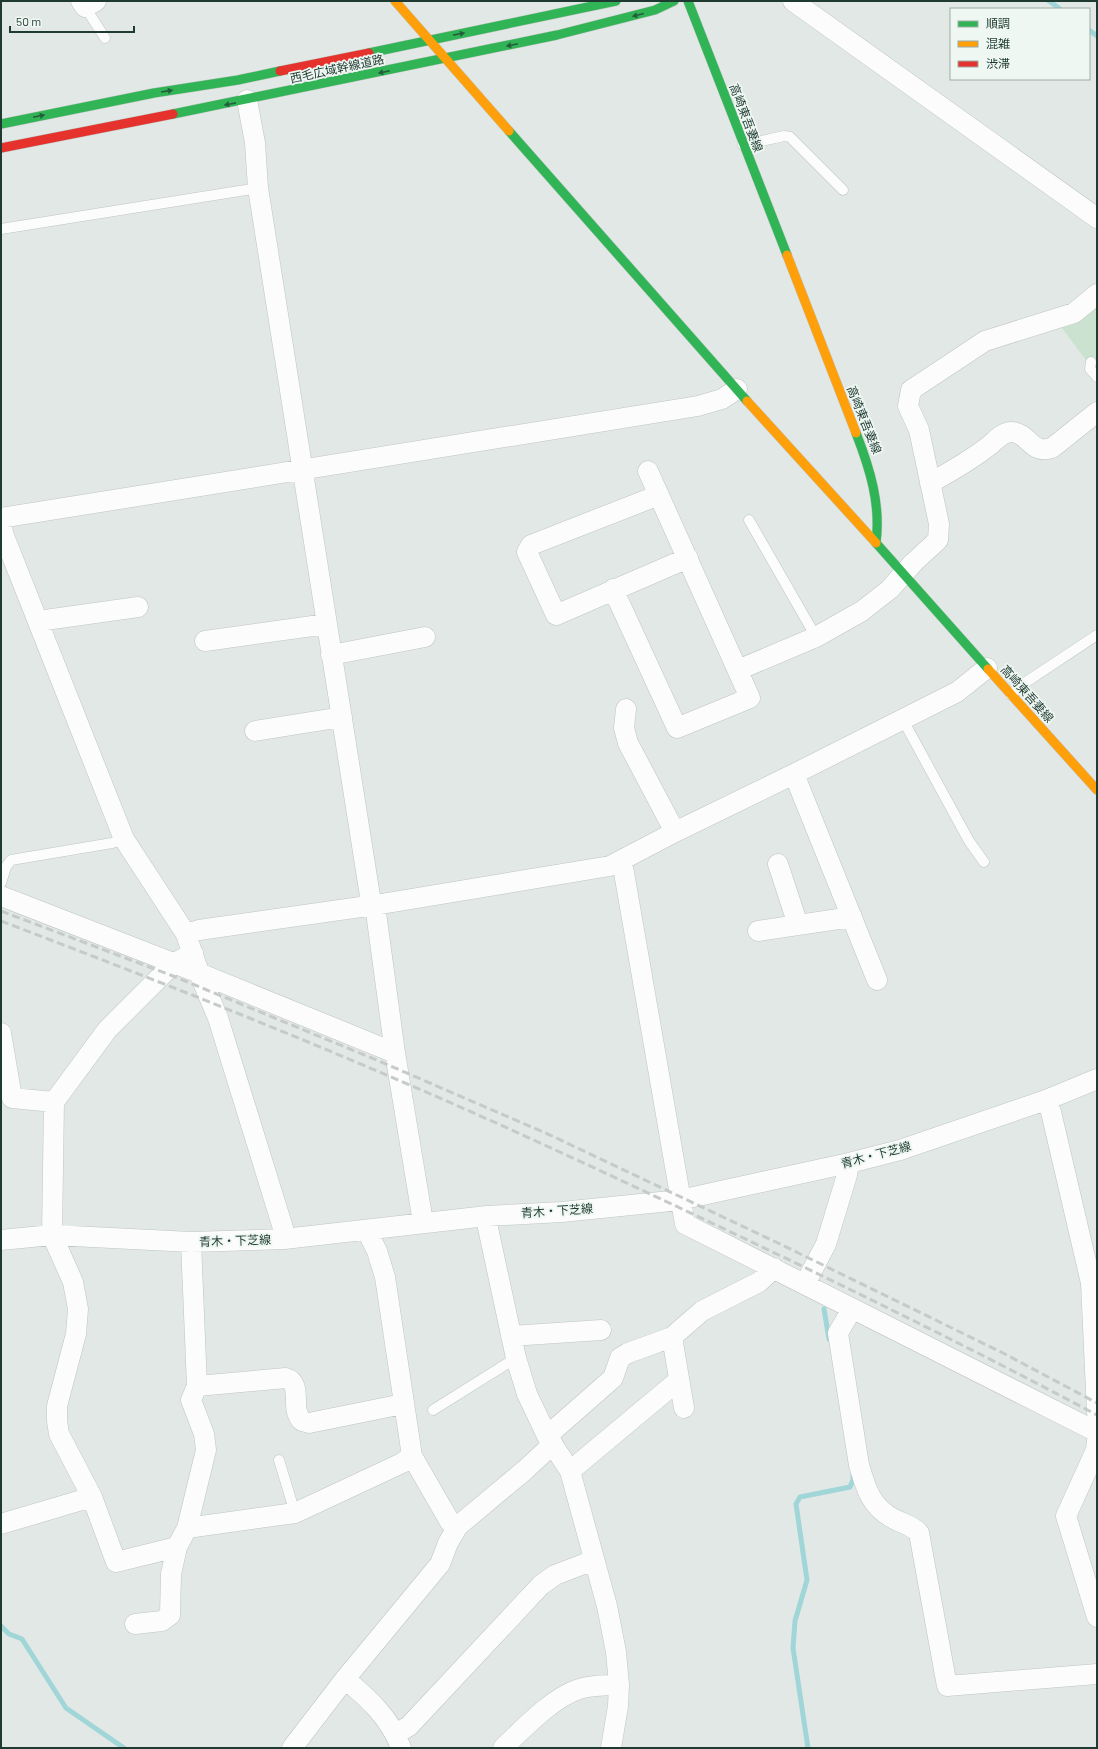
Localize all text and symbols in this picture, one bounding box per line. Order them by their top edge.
scale bar [10,8,134,34]
legend [950,8,1090,80]
one-way arrow [632,12,644,18]
text: 50 m [16,14,41,28]
text: 順調 [986,16,1010,30]
one-way arrow [453,31,465,37]
text: 混雑 [986,36,1010,50]
one-way arrow [505,42,518,48]
street label: 西毛広域幹線道路 [288,51,385,85]
text: 渋滞 [986,56,1010,70]
one-way arrow [378,69,390,75]
street label: 高崎東吾妻線 [727,82,766,154]
one-way arrow [161,88,173,94]
one-way arrow [223,101,236,107]
one-way arrow [33,113,45,119]
street label: 高崎東吾妻線 [845,384,885,456]
street label: 高崎東吾妻線 [998,662,1057,725]
street label: 青木・下芝線 [839,1138,912,1170]
street label: 青木・下芝線 [521,1201,593,1219]
street label: 青木・下芝線 [199,1232,271,1248]

